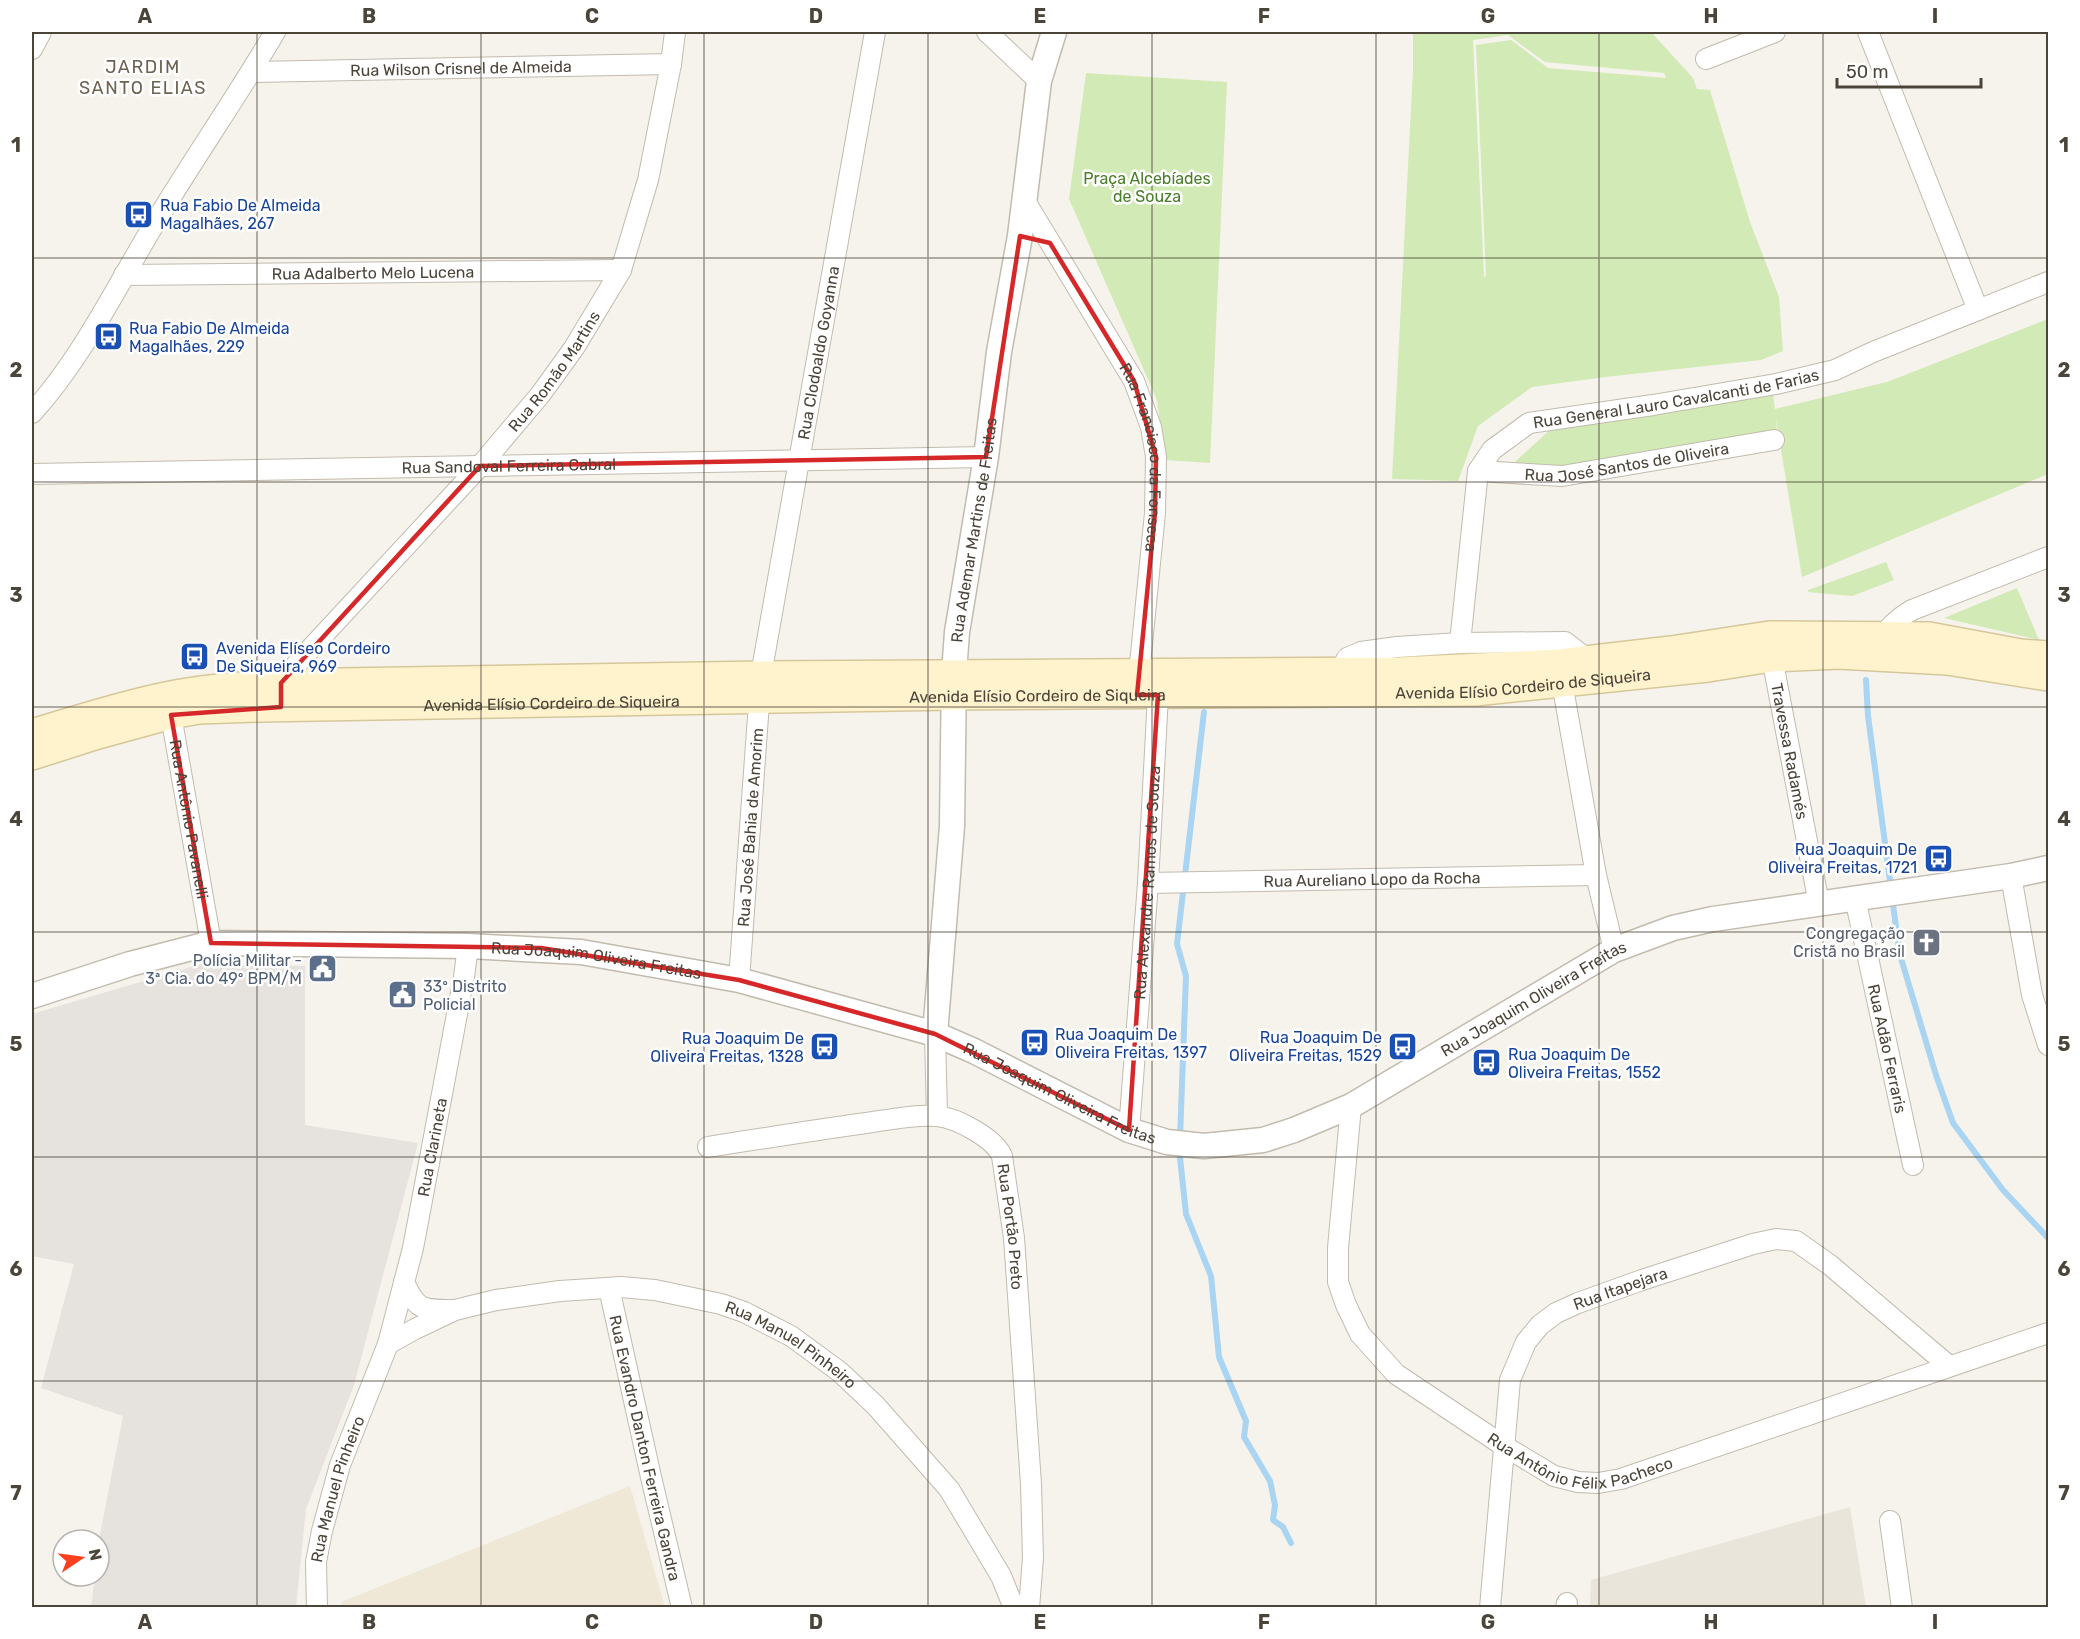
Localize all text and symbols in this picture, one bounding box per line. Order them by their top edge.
text: A [138,4,153,28]
text: B [362,4,376,28]
text: C [585,4,599,28]
text: D [809,4,823,28]
text: E [1034,4,1046,28]
text: F [1258,4,1270,28]
text: G [1481,4,1495,28]
text: H [1704,4,1718,28]
text: I [1932,4,1938,28]
scale bar [1837,51,1981,89]
district label: JARDIM SANTO ELIAS [79,56,207,99]
street label: Rua Wilson Crisnel de Almeida [350,56,572,80]
text: 50 m [1846,61,1889,83]
text: 1 [11,133,21,157]
text: 1 [2059,133,2069,157]
park label: Praça Alcebíades de Souza [1083,169,1211,206]
place label: Rua Fabio De Almeida Magalhães, 267 [160,196,321,233]
bus stop icon: Rua Fabio De Almeida Magalhães, 267 [123,198,155,230]
street label: Rua Adalberto Melo Lucena [272,262,474,283]
street label: Rua Clodoaldo Goyanna [793,264,843,441]
street label: Rua Romão Martins [504,307,604,435]
place label: Rua Fabio De Almeida Magalhães, 229 [129,319,290,356]
bus stop icon: Rua Fabio De Almeida Magalhães, 229 [92,321,124,353]
text: 2 [10,358,23,382]
text: 2 [2058,358,2071,382]
street label: Rua Francisco da Fonseca [1116,359,1166,553]
street label: Rua General Lauro Cavalcanti de Farias [1532,365,1821,432]
street label: Rua Ademar Martins de Freitas [947,417,1000,643]
street label: Rua José Santos de Oliveira [1524,438,1730,486]
street label: Rua Sandoval Ferreira Cabral [402,454,616,477]
text: 3 [9,583,23,607]
text: 3 [2057,583,2071,607]
place label: Avenida Elíseo Cordeiro De Siqueira, 969 [216,639,390,676]
bus stop icon: Avenida Elíseo Cordeiro De Siqueira, 969 [179,641,211,673]
street label: Avenida Elísio Cordeiro de Siqueira [1395,664,1652,702]
street label: Travessa Radamés [1768,681,1812,821]
street label: Avenida Elísio Cordeiro de Siqueira [909,685,1166,706]
street label: Avenida Elísio Cordeiro de Siqueira [423,691,680,715]
street label: Rua José Bahia de Amorim [733,727,767,928]
street label: Rua Antônio Pavanelli [166,738,213,900]
street label: Rua Alexandre Ramos de Souza [1130,765,1164,1000]
text: 4 [9,807,23,831]
text: 4 [2057,807,2071,831]
place label: Rua Joaquim De Oliveira Freitas, 1721 [1768,840,1917,877]
bus stop icon: Rua Joaquim De Oliveira Freitas, 1721 [1922,842,1954,874]
street label: Rua Aureliano Lopo da Rocha [1263,868,1481,890]
place label: Congregação Cristã no Brasil [1793,924,1905,961]
church icon: Congregação Cristã no Brasil [1910,926,1942,958]
street label: Rua Joaquim Oliveira Freitas [1437,937,1629,1060]
street label: Rua Joaquim Oliveira Freitas [491,938,703,983]
place label: Polícia Militar - 3ª Cia. do 49º BPM/M [145,951,302,988]
public building icon: Polícia Militar - 3ª Cia. do 49º BPM/M [307,953,339,985]
place label: 33º Distrito Policial [423,977,507,1014]
public building icon: 33º Distrito Policial [386,979,418,1011]
street label: Rua Adão Ferraris [1864,982,1911,1115]
place label: Rua Joaquim De Oliveira Freitas, 1397 [1055,1025,1207,1062]
bus stop icon: Rua Joaquim De Oliveira Freitas, 1397 [1018,1027,1050,1059]
place label: Rua Joaquim De Oliveira Freitas, 1529 [1229,1028,1382,1065]
place label: Rua Joaquim De Oliveira Freitas, 1328 [650,1029,804,1066]
bus stop icon: Rua Joaquim De Oliveira Freitas, 1529 [1387,1030,1419,1062]
bus stop icon: Rua Joaquim De Oliveira Freitas, 1328 [809,1031,841,1063]
text: 5 [10,1032,23,1056]
text: 5 [2058,1032,2071,1056]
street label: Rua Joaquim Oliveira Freitas [961,1038,1158,1147]
place label: Rua Joaquim De Oliveira Freitas, 1552 [1508,1045,1661,1082]
bus stop icon: Rua Joaquim De Oliveira Freitas, 1552 [1471,1047,1503,1079]
street label: Rua Clarineta [413,1096,451,1198]
street label: Rua Portão Preto [994,1162,1027,1290]
text: 6 [9,1257,23,1281]
text: 6 [2057,1257,2071,1281]
street label: Rua Itapejara [1570,1263,1670,1313]
street label: Rua Manuel Pinheiro [723,1297,861,1392]
street label: Rua Evandro Danton Ferreira Gandra [606,1313,685,1583]
street label: Rua Manuel Pinheiro [307,1413,368,1564]
street label: Rua Antônio Félix Pacheco [1484,1428,1675,1492]
text: 7 [10,1481,22,1505]
text: 7 [2058,1481,2070,1505]
north arrow [51,1528,111,1588]
text: N [85,1547,106,1562]
text: A [138,1610,153,1634]
text: B [362,1610,376,1634]
text: C [585,1610,599,1634]
text: D [809,1610,823,1634]
text: E [1034,1610,1046,1634]
text: F [1258,1610,1270,1634]
text: G [1481,1610,1495,1634]
text: H [1704,1610,1718,1634]
text: I [1932,1610,1938,1634]

